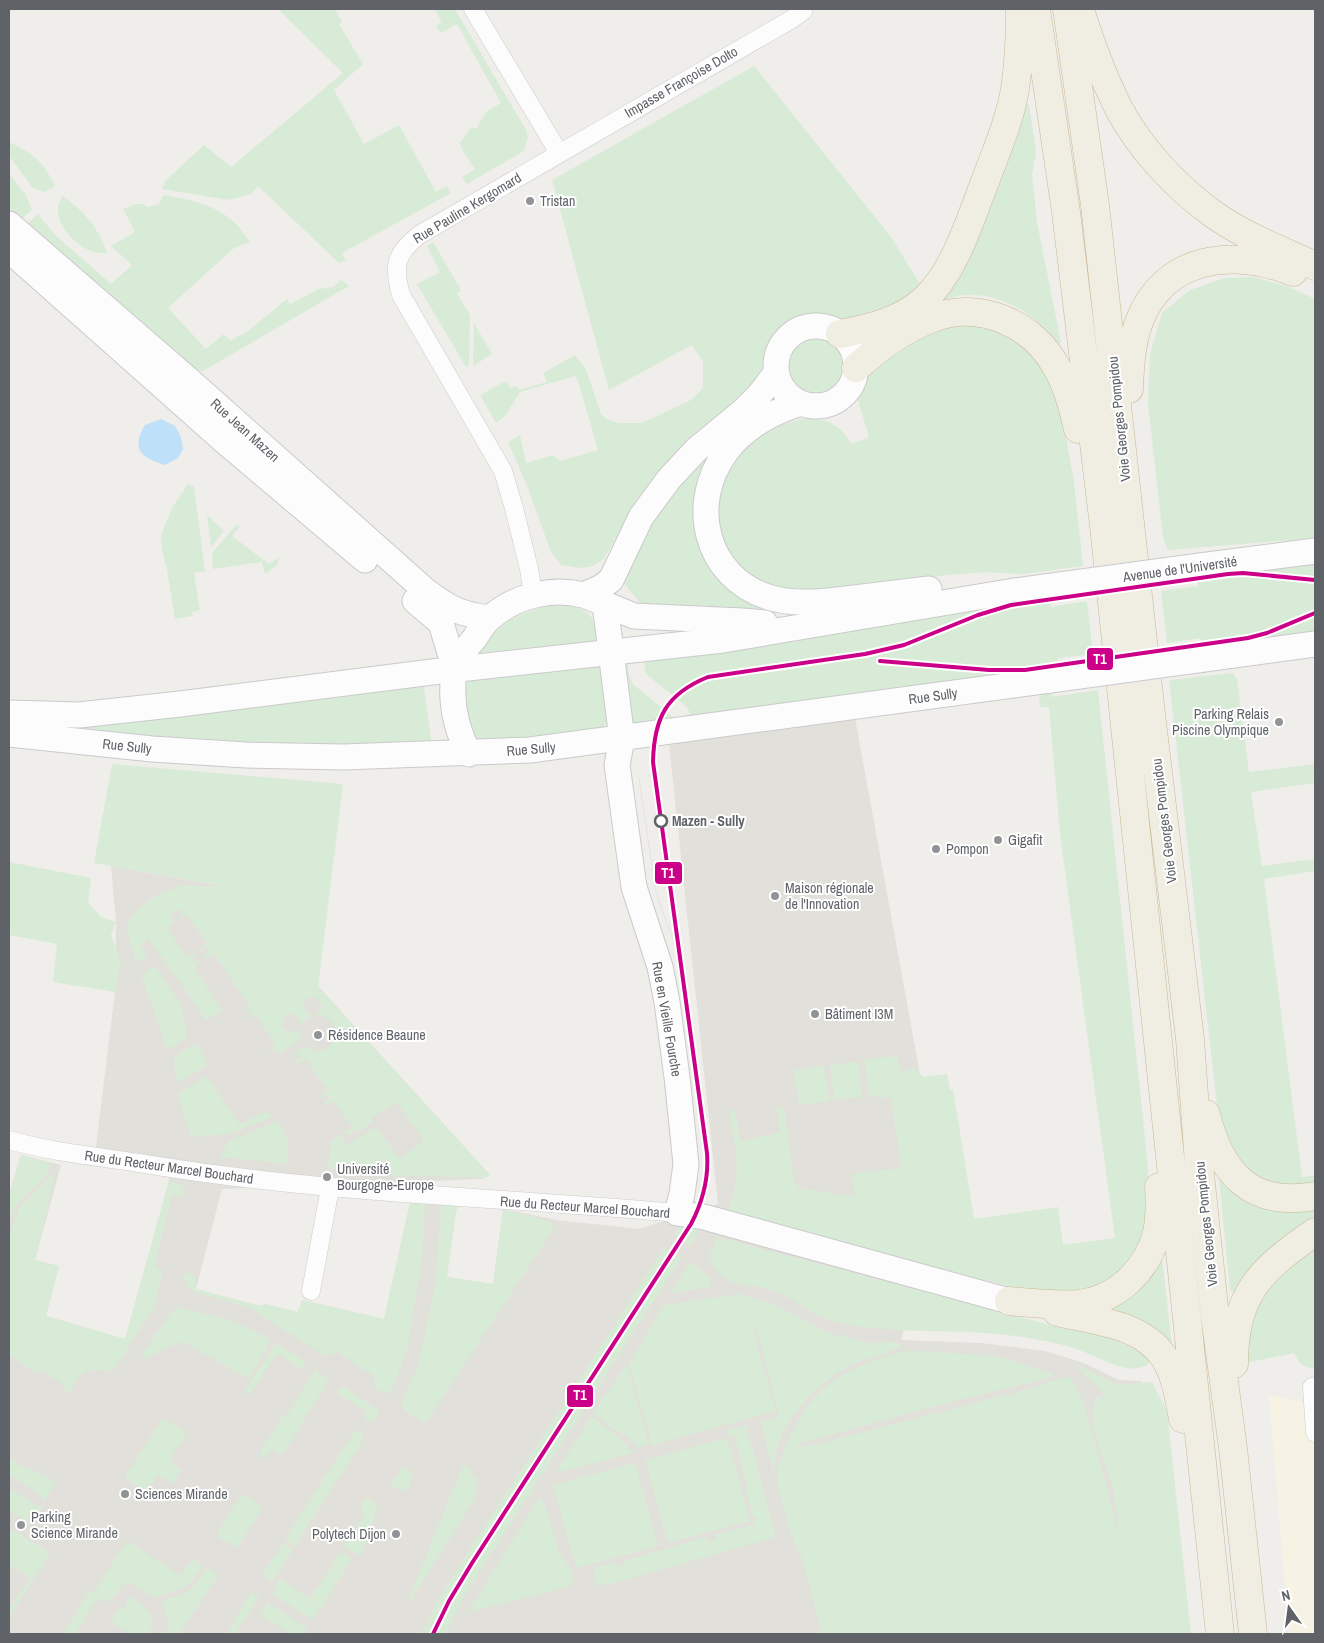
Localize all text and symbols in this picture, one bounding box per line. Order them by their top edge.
street label: Impasse Françoise Dolto [621,42,741,122]
street label: Rue Pauline Kergomard [410,169,524,247]
place label: Tristan [540,192,575,210]
marker: Tristan [524,195,536,207]
street label: Voie Georges Pompidou [1103,356,1135,482]
street label: Rue Jean Mazen [207,394,283,466]
street label: Avenue de l'Université [1121,552,1238,586]
line badge: T1 [1086,647,1114,671]
text: T1 [1093,650,1107,668]
street label: Rue Sully [907,684,959,708]
place label: Parking Relais Piscine Olympique [1172,705,1269,739]
marker: Parking Relais Piscine Olympique [1273,716,1285,728]
street label: Rue Sully [102,734,153,758]
street label: Rue Sully [506,738,557,760]
street label: Voie Georges Pompidou [1147,758,1181,884]
place label: Mazen - Sully [672,812,745,830]
marker: Mazen - Sully [654,814,668,828]
place label: Gigafit [1008,831,1042,849]
marker: Gigafit [992,834,1004,846]
place label: Pompon [946,840,989,858]
marker: Pompon [930,843,942,855]
line badge: T1 [654,861,683,885]
text: T1 [661,864,675,882]
place label: Maison régionale de l'Innovation [785,879,874,913]
marker: Maison régionale de l'Innovation [769,890,781,902]
street label: Rue en Vieille Fourche [648,960,686,1078]
place label: Bâtiment I3M [825,1005,893,1023]
marker: Bâtiment I3M [809,1008,821,1020]
place label: Résidence Beaune [328,1026,426,1044]
marker: Résidence Beaune [312,1029,324,1041]
street label: Rue du Recteur Marcel Bouchard [83,1146,255,1188]
place label: Université Bourgogne-Europe [337,1160,434,1194]
street label: Voie Georges Pompidou [1190,1161,1222,1287]
marker: Université Bourgogne-Europe [321,1171,333,1183]
street label: Rue du Recteur Marcel Bouchard [499,1192,671,1222]
line badge: T1 [566,1384,594,1408]
text: T1 [573,1386,587,1404]
place label: Sciences Mirande [135,1485,228,1503]
marker: Sciences Mirande [119,1488,131,1500]
place label: Parking Science Mirande [31,1508,118,1542]
marker: Parking Science Mirande [15,1519,27,1531]
place label: Polytech Dijon [312,1525,386,1543]
marker: Polytech Dijon [390,1528,402,1540]
north arrow [1264,1583,1314,1633]
text: N [1280,1586,1292,1605]

